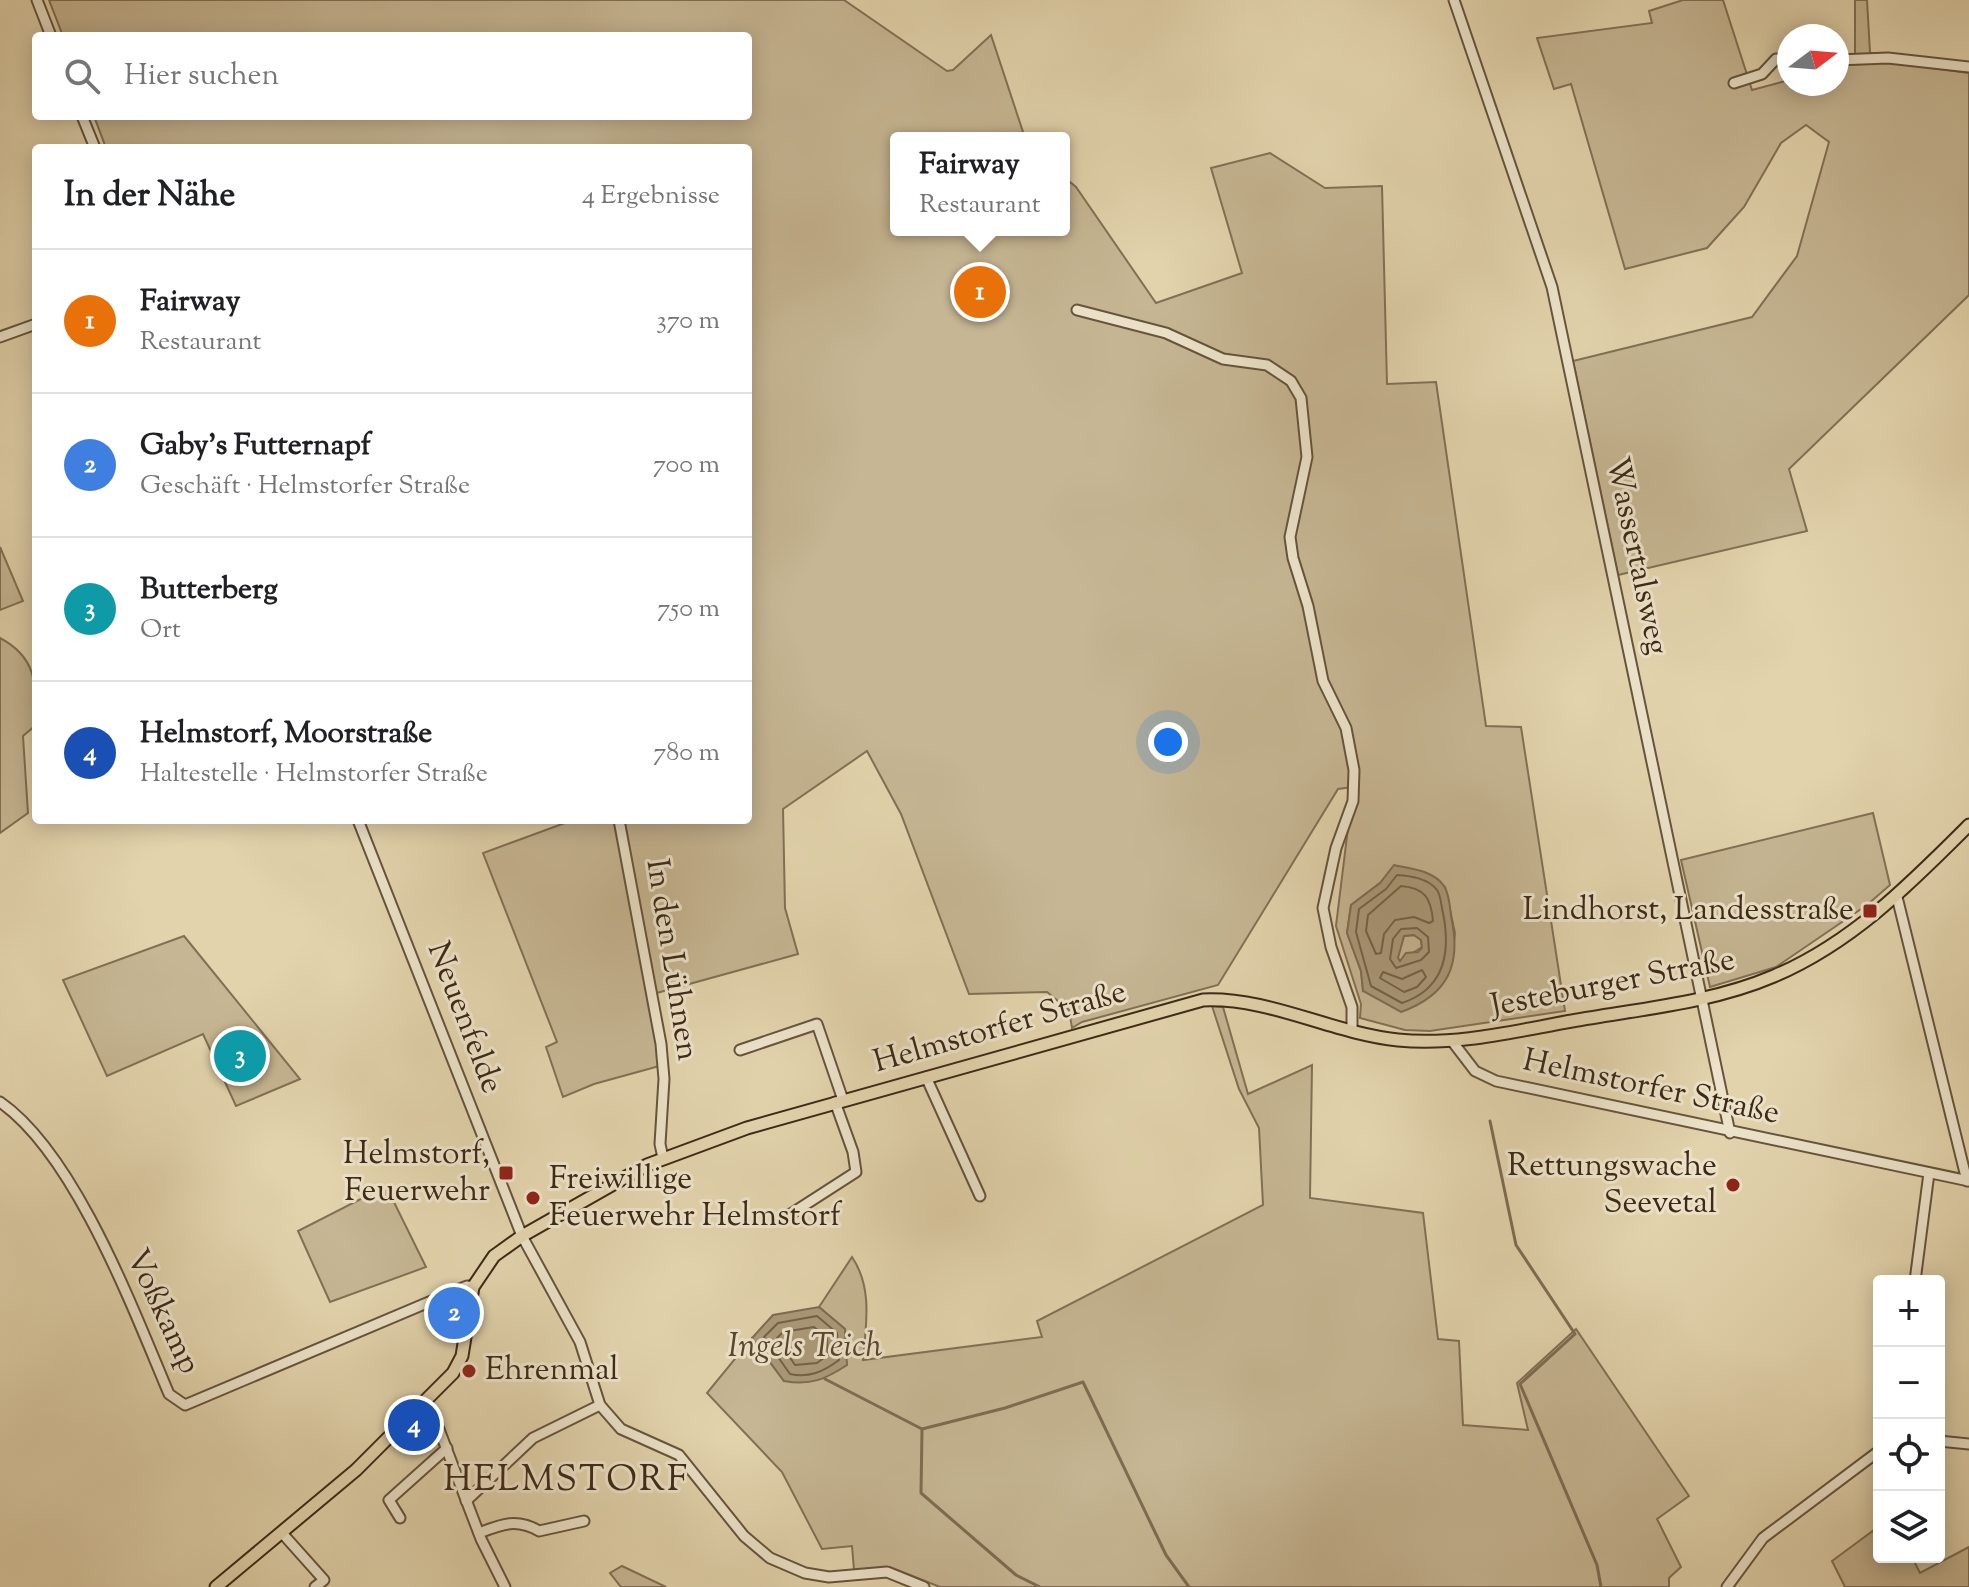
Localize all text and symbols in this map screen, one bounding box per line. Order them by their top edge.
north arrow [1777,24,1849,96]
search box [32,32,752,120]
icon: search [60,54,104,98]
text: Hier suchen [124,55,279,98]
popup [890,132,1070,236]
text: Fairway [919,144,1020,187]
text: In der Nähe [64,172,235,221]
text: 4 Ergebnisse [582,178,720,215]
text: Restaurant [919,187,1041,224]
pin: 1 [954,262,1006,322]
text: Fairway [140,281,240,324]
text: 1 [86,303,94,340]
text: 370 m [656,303,720,340]
text: Restaurant [140,324,261,361]
text: Gaby's Futternapf [140,425,371,468]
text: 2 [84,447,96,484]
text: 700 m [653,447,720,484]
street label: Wassertalsweg [1593,453,1679,659]
text: Geschäft · Helmstorfer Straße [140,468,470,505]
text: Butterberg [140,569,278,612]
text: 3 [85,591,95,628]
text: 750 m [657,591,720,628]
text: Ort [140,612,181,649]
text: Helmstorf, Moorstraße [140,713,432,756]
your location [1148,722,1188,762]
text: 4 [83,735,97,772]
text: 780 m [653,735,720,772]
text: Haltestelle · Helmstorfer Straße [140,756,488,793]
street label: In den Lühnen [632,856,710,1064]
place label: Lindhorst, Landesstraße [1523,888,1854,934]
marker: Lindhorst, Landesstraße [1861,902,1879,920]
street label: Neuenfelde [414,936,514,1100]
street label: Jesteburger Straße [1485,938,1739,1031]
street label: Helmstorfer Straße [868,970,1132,1086]
pin: 3 [214,1026,266,1086]
street label: Helmstorfer Straße [1518,1038,1784,1138]
place label: Helmstorf, Feuerwehr [343,1132,490,1215]
place label: Rettungswache Seevetal [1507,1144,1717,1227]
place label: Freiwillige Feuerwehr Helmstorf [549,1157,843,1240]
marker: Helmstorf, Feuerwehr [497,1164,515,1182]
marker: Rettungswache Seevetal [1724,1176,1742,1194]
marker: Freiwillige Feuerwehr Helmstorf [524,1189,542,1207]
street label: Voßkamp [113,1242,211,1382]
map controls [1873,1275,1945,1563]
button: + [1873,1275,1945,1347]
pin: 2 [428,1283,480,1343]
water label: Ingels Teich [728,1323,883,1372]
button: − [1873,1347,1945,1419]
place label: Ehrenmal [485,1348,619,1394]
marker: Ehrenmal [460,1362,478,1380]
pin: 4 [388,1395,440,1455]
button: locate [1873,1419,1945,1491]
district label: HELMSTORF [443,1455,689,1507]
button: layers [1873,1491,1945,1563]

